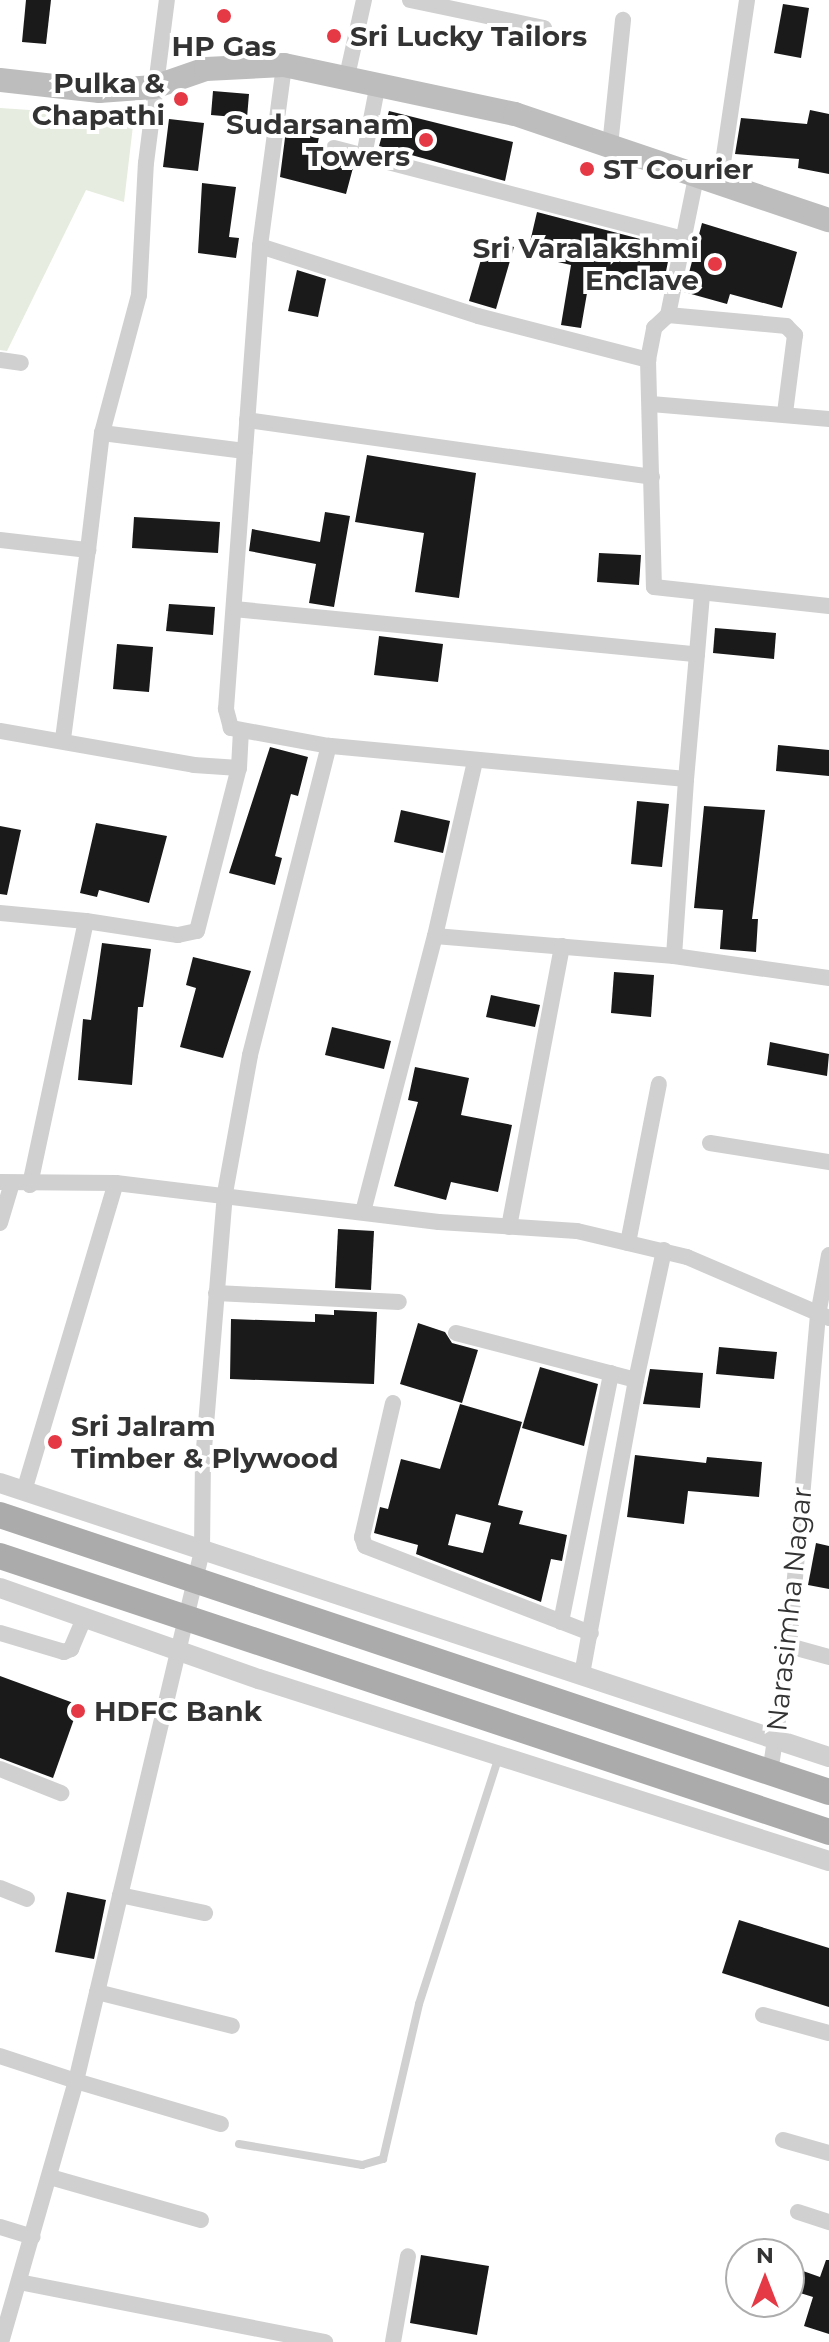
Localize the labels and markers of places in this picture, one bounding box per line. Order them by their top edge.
marker: HP Gas [215,7,233,25]
place label: Sri Lucky Tailors [350,19,587,53]
marker: Sri Lucky Tailors [325,27,343,45]
place label: HP Gas [172,29,276,63]
place label: Pulka & Chapathi [32,66,165,132]
marker: Pulka & Chapathi [172,90,190,108]
place label: Sudarsanam Towers [226,107,410,173]
marker: Sudarsanam Towers [417,131,435,149]
place label: ST Courier [603,152,753,186]
marker: ST Courier [578,160,596,178]
place label: Sri Varalakshmi Enclave [472,231,699,297]
marker: Sri Varalakshmi Enclave [706,255,724,273]
place label: Sri Jalram Timber & Plywood [71,1409,339,1475]
marker: Sri Jalram Timber & Plywood [46,1433,64,1451]
place label: HDFC Bank [94,1694,262,1728]
marker: HDFC Bank [69,1702,87,1720]

